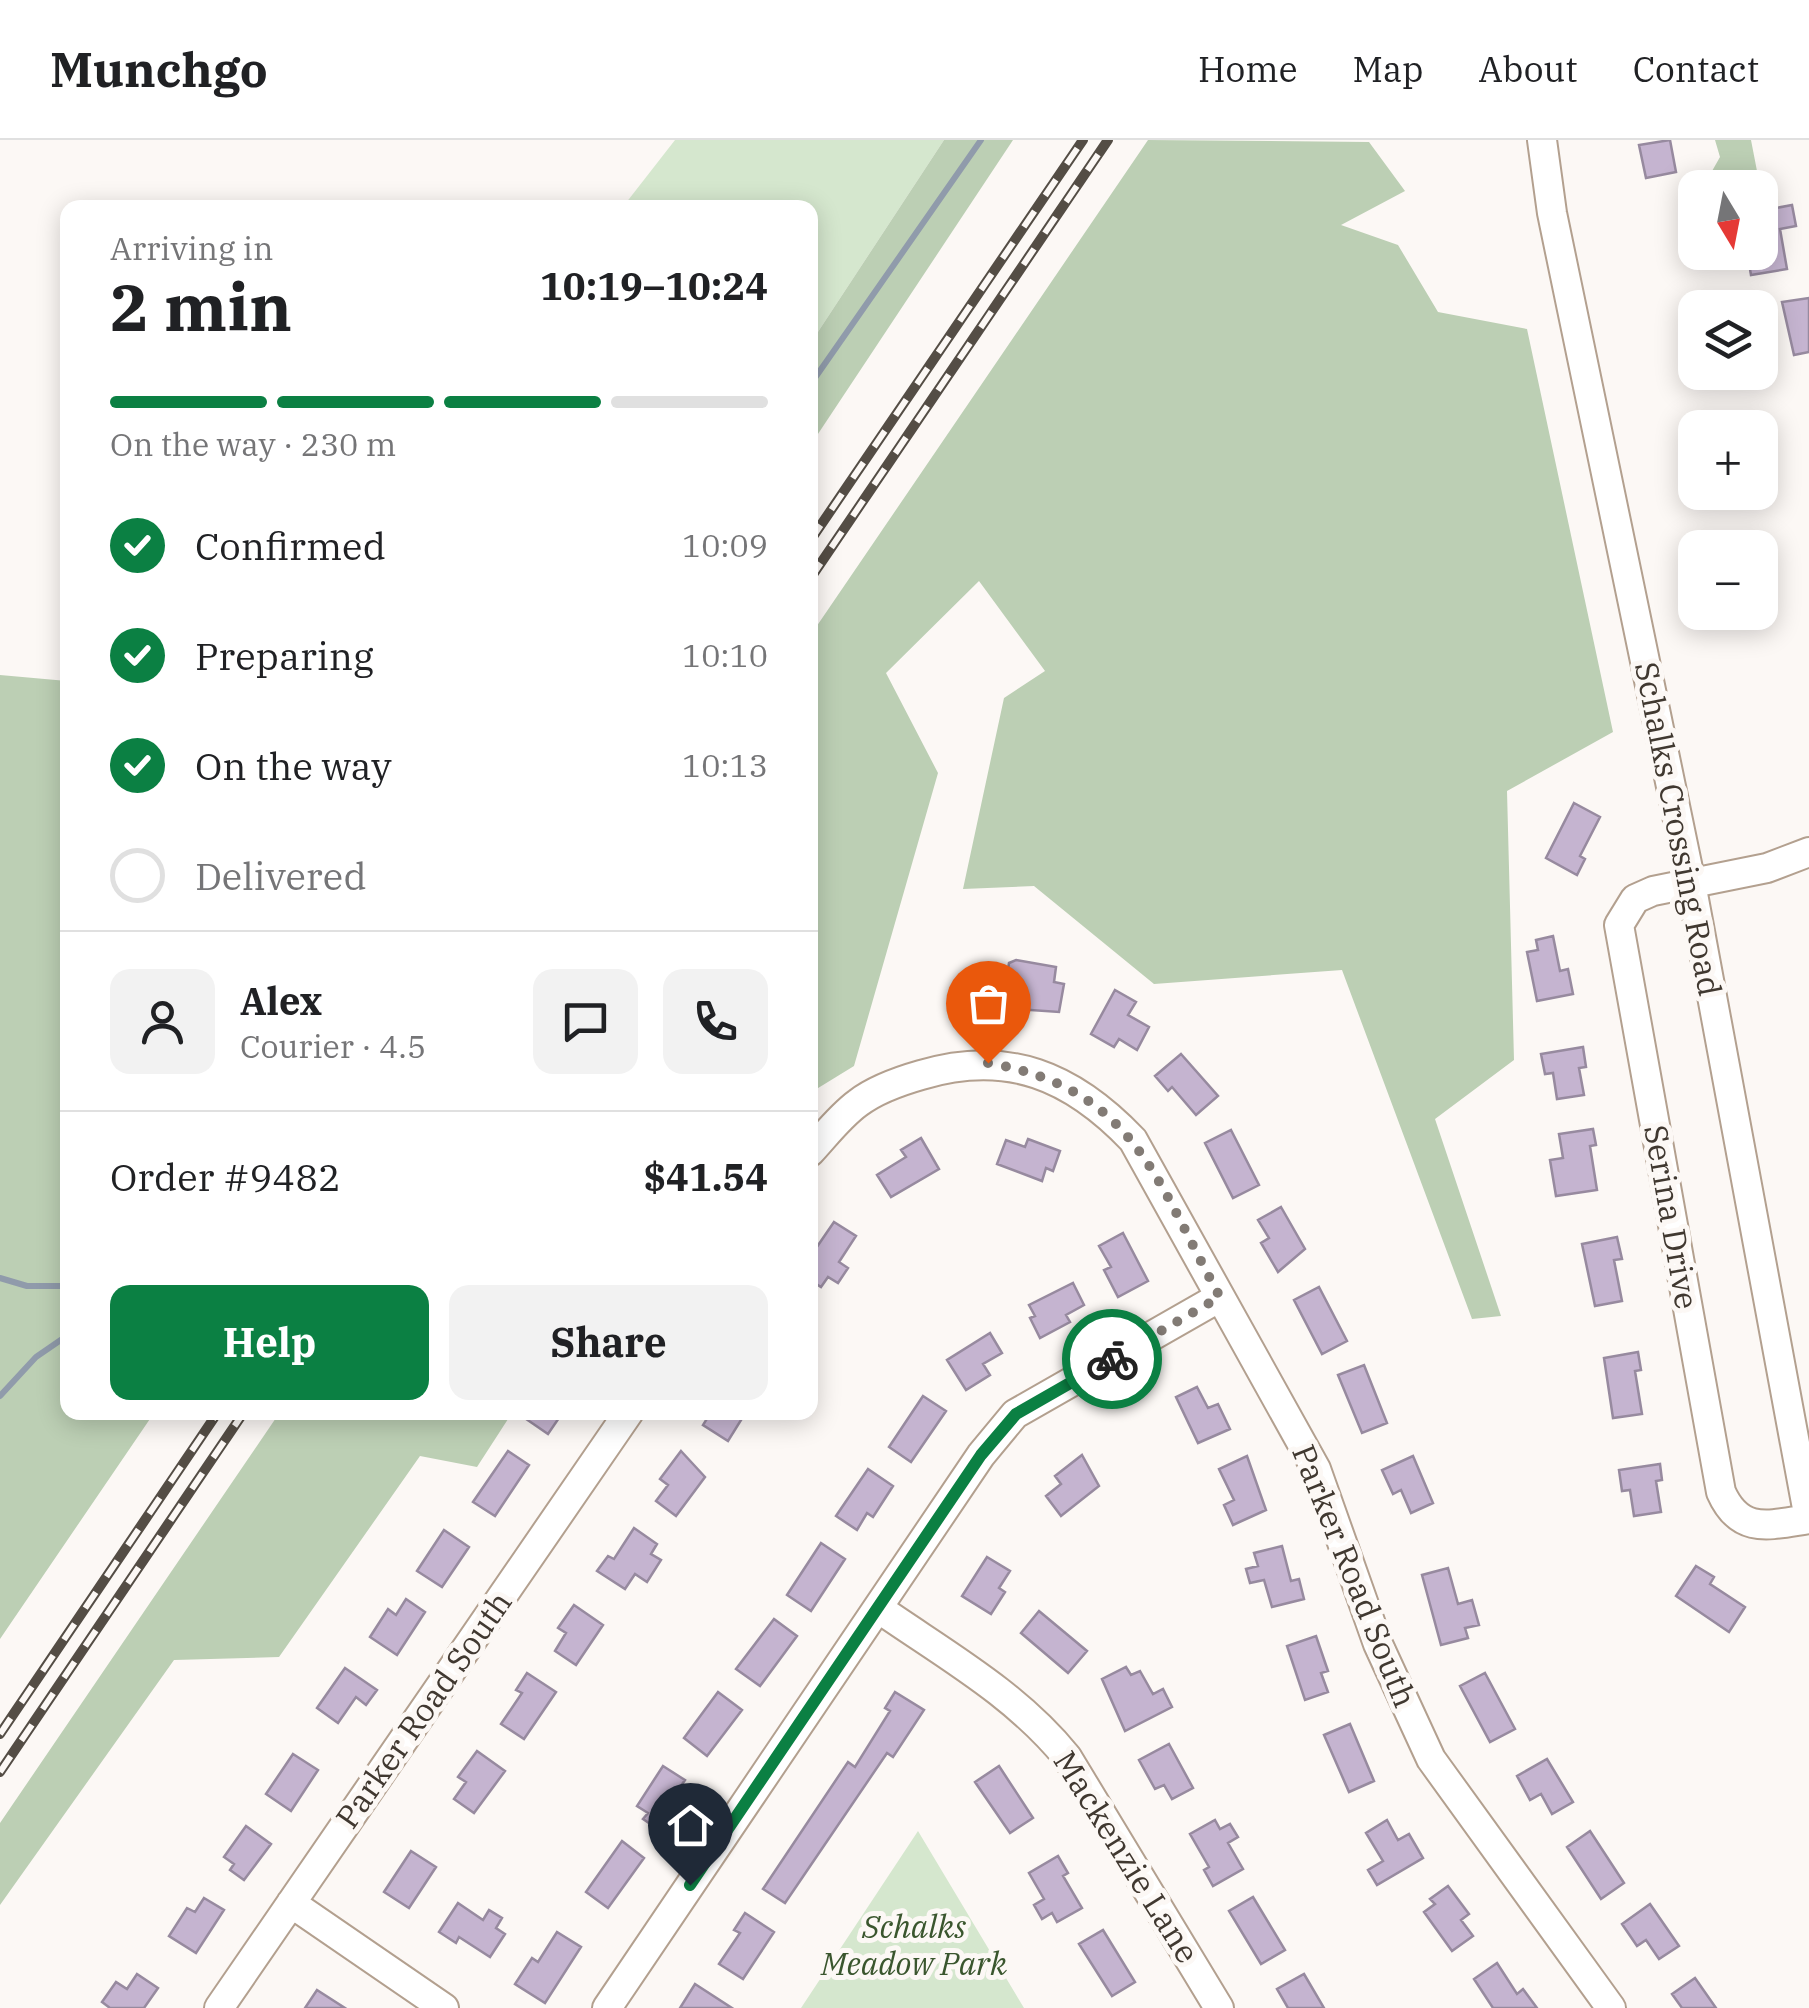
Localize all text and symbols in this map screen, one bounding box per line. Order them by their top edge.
text: Munchgo [50,38,268,100]
text: Home [1198,46,1297,92]
text: Map [1352,46,1424,92]
text: About [1479,46,1578,92]
text: Contact [1633,46,1759,92]
north arrow [1678,170,1778,270]
map controls [1678,170,1778,630]
text: Arriving in [110,227,273,269]
text: 10:19–10:24 [540,261,768,310]
text: 2 min [110,264,292,349]
button: layers [1678,290,1778,390]
button: + [1678,410,1778,510]
text: On the way · 230 m [110,423,396,465]
icon: check [110,518,165,573]
text: Confirmed [195,521,386,570]
text: 10:09 [682,524,768,566]
button: − [1678,530,1778,630]
icon: check [110,628,165,683]
text: Preparing [195,631,374,680]
text: 10:10 [682,634,768,676]
street label: Schalks Crossing Road [1626,658,1732,999]
icon: check [110,738,165,793]
text: On the way [195,741,392,790]
text: 10:13 [682,744,768,786]
text: Delivered [195,851,367,900]
pin [946,961,1031,1064]
button: person [110,969,215,1074]
button: chat [533,969,638,1074]
button: phone [663,969,768,1074]
text: Alex [240,976,322,1025]
icon: bag [961,976,1016,1031]
text: Courier · 4.5 [240,1025,426,1067]
street label: Serina Drive [1635,1121,1709,1312]
text: Order #9482 [110,1152,341,1201]
text: $41.54 [643,1152,768,1201]
button: Help [110,1285,429,1400]
button: Share [449,1285,768,1400]
courier [1062,1309,1162,1409]
icon: bike [1085,1332,1140,1387]
street label: Parker Road South [1283,1438,1427,1713]
street label: Parker Road South [326,1583,521,1836]
street label: Mackenzie Lane [1045,1742,1209,1971]
pin [648,1783,733,1886]
icon: home [663,1798,718,1853]
park label: Schalks Meadow Park [820,1905,1007,1984]

